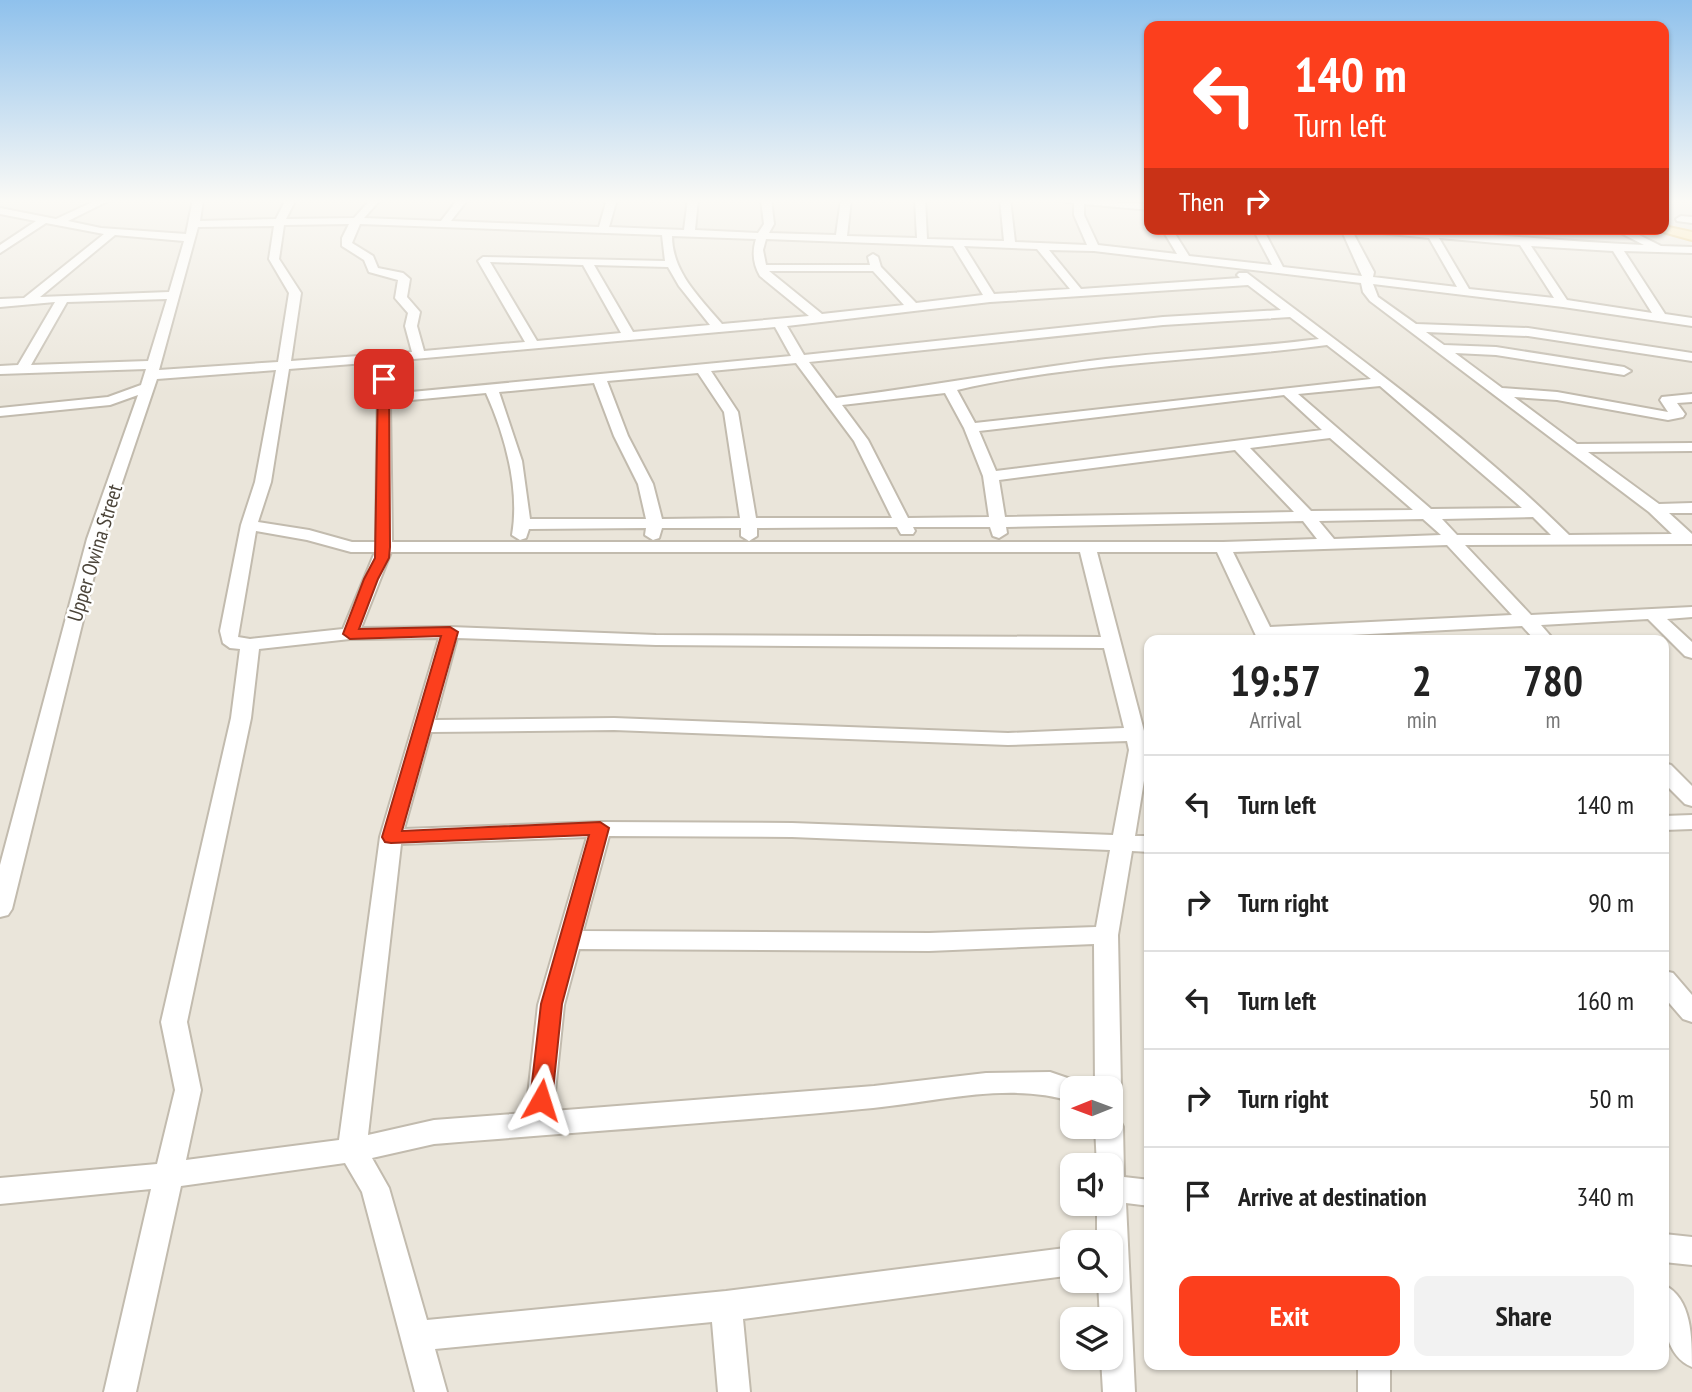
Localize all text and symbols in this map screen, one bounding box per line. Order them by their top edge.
text: 140 m [1294,42,1407,106]
icon: left [1179,49,1270,140]
text: Turn left [1294,104,1386,146]
icon: right [1238,182,1276,220]
text: Then [1179,185,1224,218]
pin [354,349,414,409]
icon: arrive [365,360,403,398]
street label: Upper Owina Street [61,481,128,625]
text: 19:57 [1230,653,1321,708]
text: 2 [1412,653,1432,708]
text: 780 [1523,653,1583,708]
text: Arrival [1249,705,1301,734]
text: min [1407,705,1437,734]
text: m [1545,705,1560,734]
icon: left [1179,785,1217,823]
text: Turn left [1238,788,1316,821]
text: 140 m [1576,788,1634,821]
icon: right [1179,883,1217,921]
text: Turn right [1238,886,1329,919]
text: 90 m [1588,886,1634,919]
icon: left [1179,981,1217,1019]
text: Turn left [1238,984,1316,1017]
text: 160 m [1576,984,1634,1017]
position arrow [504,1063,578,1137]
north arrow [1060,1076,1124,1139]
map controls [1060,1076,1123,1370]
icon: right [1179,1079,1217,1117]
text: Turn right [1238,1082,1329,1115]
text: 50 m [1588,1082,1634,1115]
button: sound [1060,1153,1123,1216]
icon: arrive [1179,1177,1217,1215]
text: Arrive at destination [1238,1180,1427,1213]
text: 340 m [1576,1180,1634,1213]
button: search [1060,1230,1123,1293]
button: Exit [1179,1276,1400,1356]
button: Share [1414,1276,1634,1356]
button: layers [1060,1307,1123,1370]

